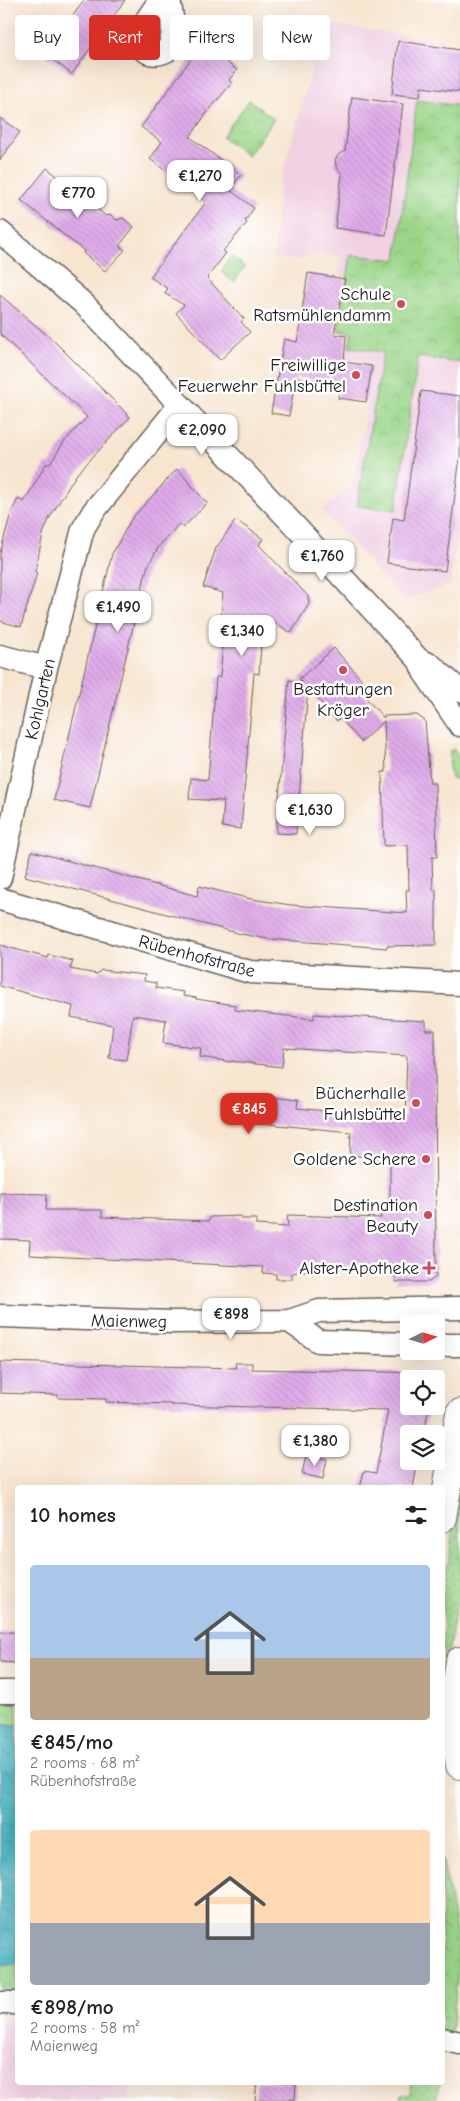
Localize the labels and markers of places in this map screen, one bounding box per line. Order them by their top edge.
pin: €1,270 [159,160,241,202]
pin: €770 [48,176,108,219]
place label: Schule Ratsmühlendamm [253,284,391,326]
marker: Schule Ratsmühlendamm [395,298,407,310]
place label: Freiwillige Feuerwehr Fuhlsbüttel [178,355,346,397]
marker: Freiwillige Feuerwehr Fuhlsbüttel [350,369,362,381]
pin: €2,090 [161,414,243,456]
pin: €1,760 [281,540,363,582]
pin: €1,490 [77,590,159,633]
pin: €1,340 [201,614,283,657]
marker: Bestattungen Kröger [337,664,349,676]
place label: Bestattungen Kröger [293,679,393,721]
pin: €1,630 [269,794,351,836]
place label: Bücherhalle Fuhlsbüttel [315,1083,406,1125]
pin: €845 [219,1092,279,1135]
marker: Bücherhalle Fuhlsbüttel [410,1097,422,1109]
place label: Goldene Schere [293,1149,416,1170]
marker: Goldene Schere [420,1153,432,1165]
place label: Destination Beauty [333,1195,419,1237]
marker: Destination Beauty [422,1209,434,1221]
place label: Alster-Apotheke [299,1258,419,1279]
marker: Alster-Apotheke [423,1262,435,1274]
pin: €898 [201,1298,261,1340]
pin: €1,380 [274,1424,356,1467]

